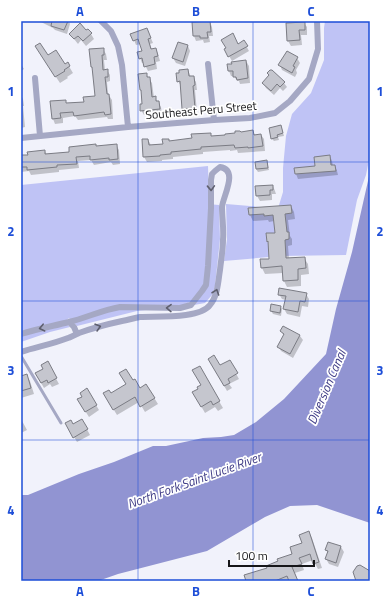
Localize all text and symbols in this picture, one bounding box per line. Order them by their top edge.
text: A [76,1,84,21]
text: B [192,1,200,21]
text: C [307,1,315,21]
text: 1 [7,81,15,101]
text: 1 [376,81,384,101]
street label: Southeast Peru Street [145,96,258,124]
one-way arrow [207,186,215,192]
text: 2 [7,221,15,241]
text: 2 [376,221,384,241]
one-way arrow [211,289,219,296]
one-way arrow [166,304,172,312]
one-way arrow [39,324,45,332]
one-way arrow [95,324,101,332]
water label: Diversion Canal [301,345,352,427]
text: 3 [7,360,15,380]
text: 3 [376,360,384,380]
water label: North Fork Saint Lucie River [124,446,266,514]
text: 4 [7,500,15,520]
text: 4 [376,500,384,520]
scale bar [229,542,314,568]
text: 100 m [235,546,268,565]
text: A [76,581,84,601]
text: B [192,581,200,601]
text: C [307,581,315,601]

